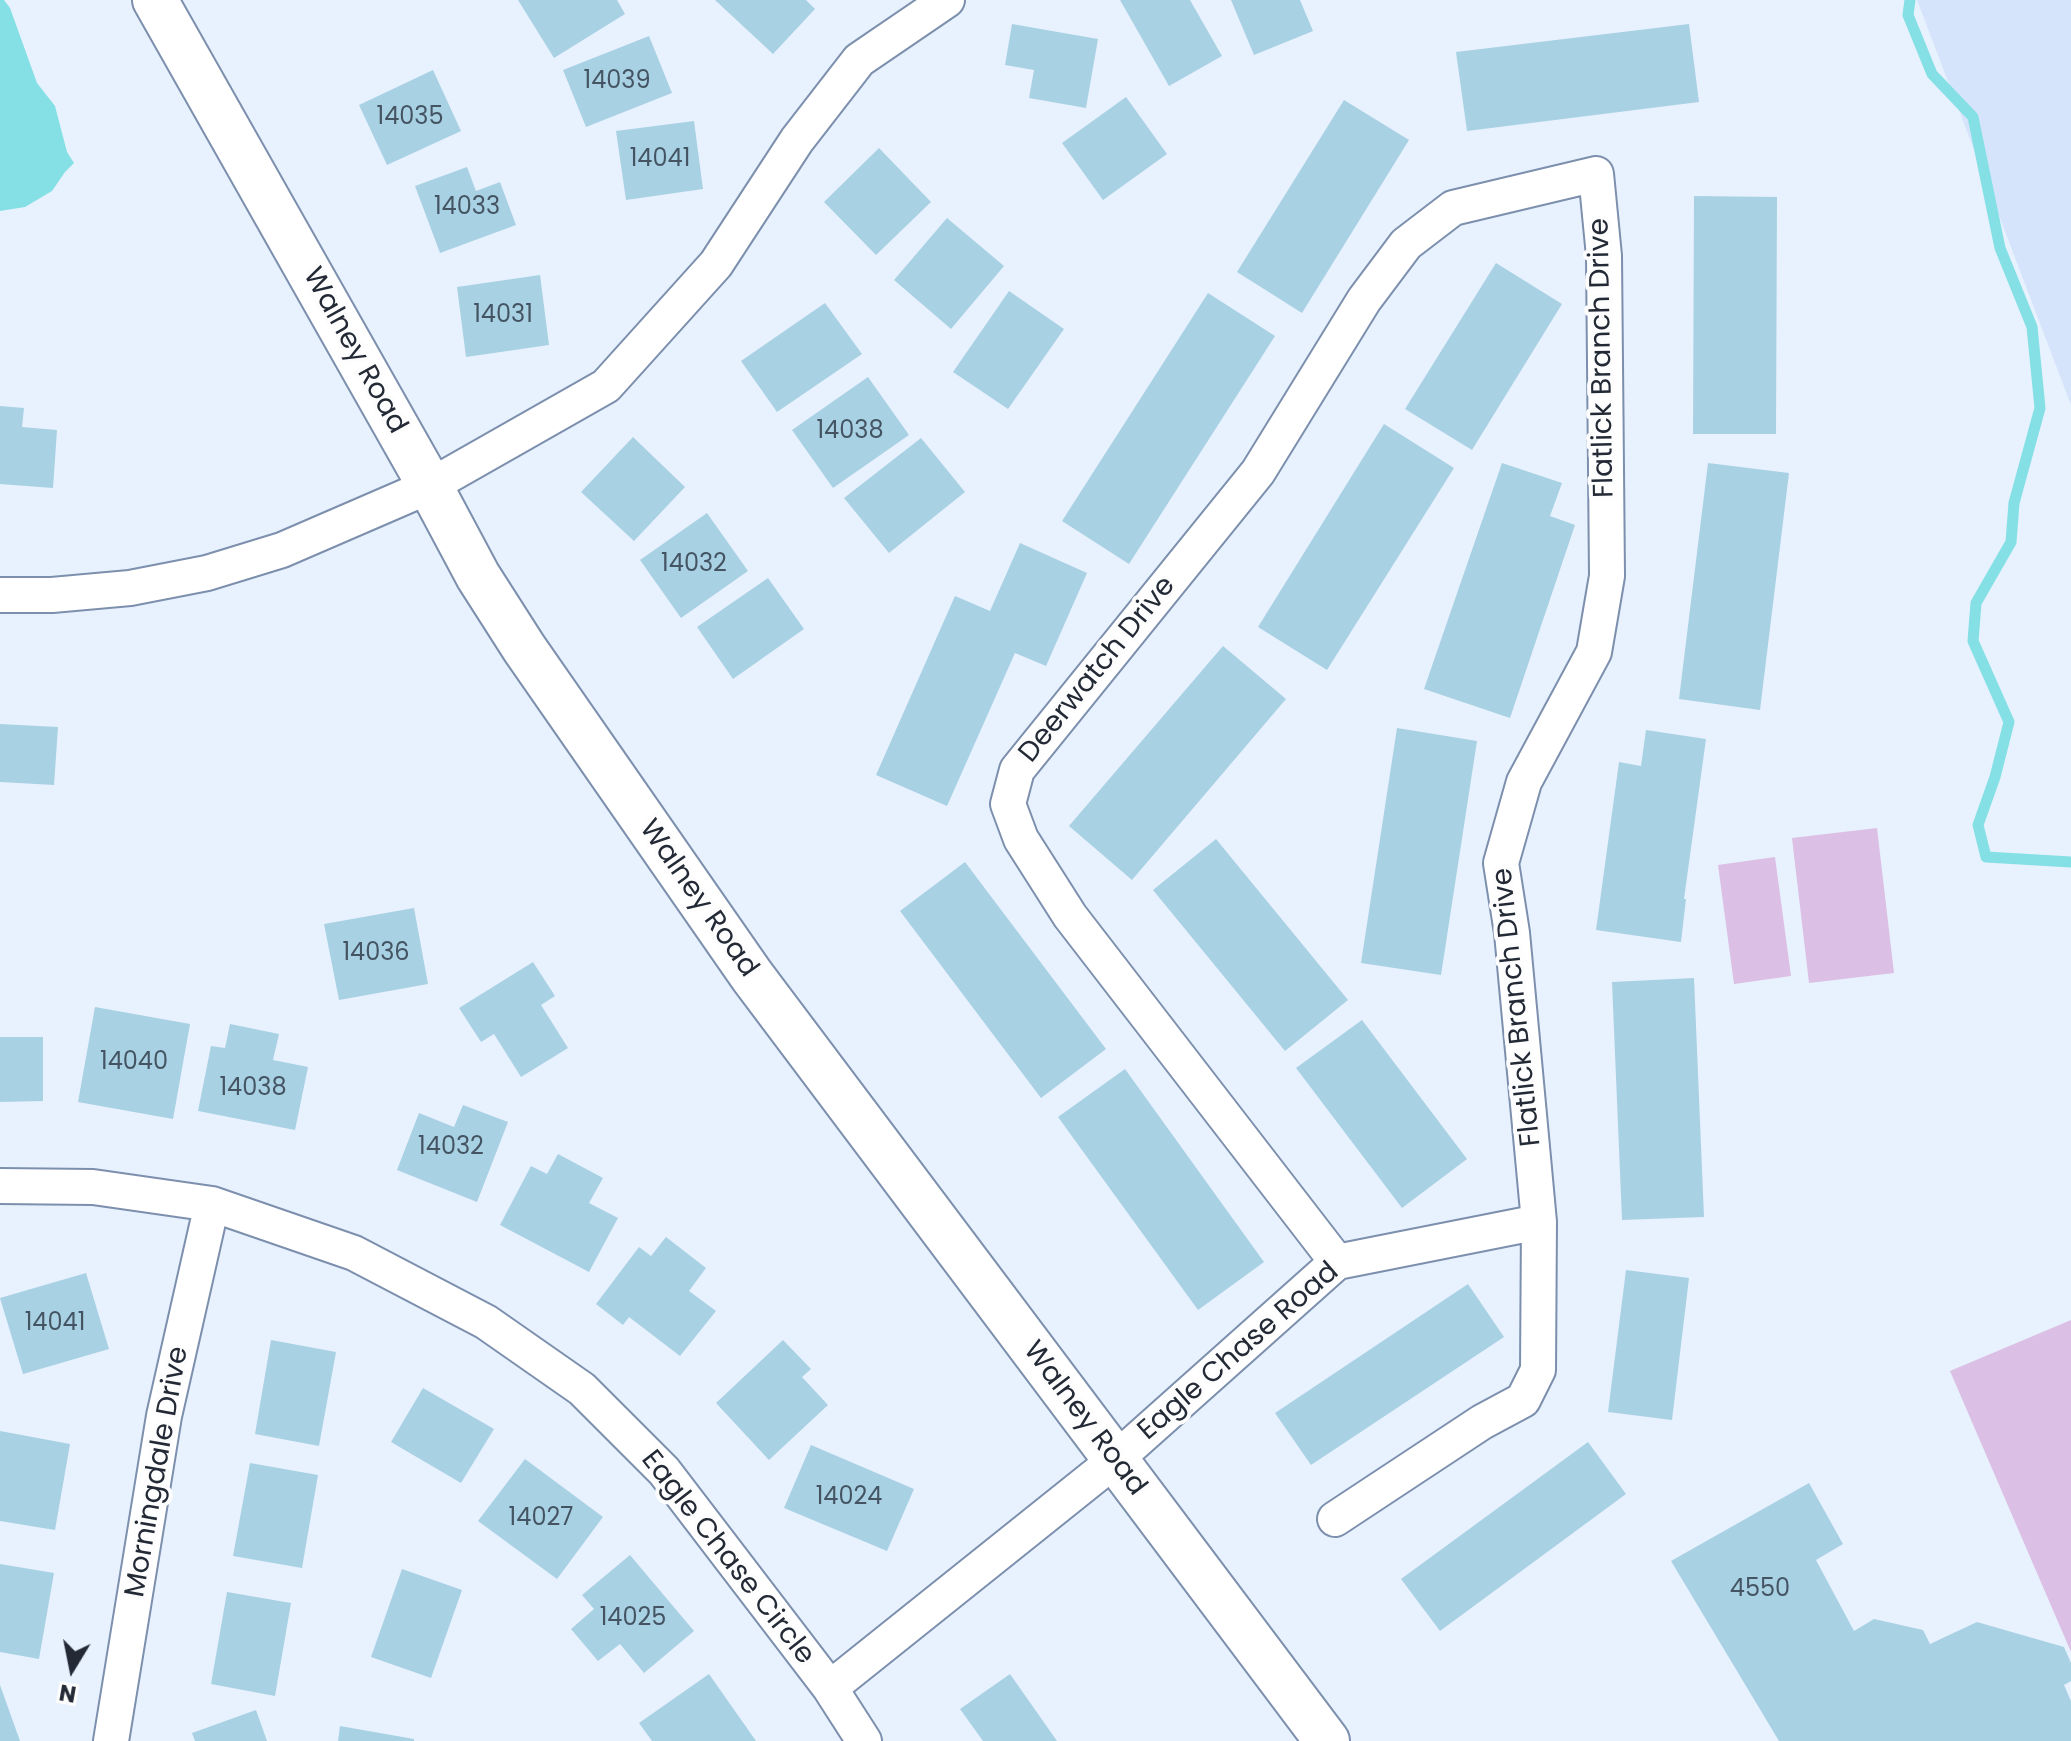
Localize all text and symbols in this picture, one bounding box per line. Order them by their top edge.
house number: 14039 [583,68,651,96]
house number: 14035 [376,104,444,132]
house number: 14041 [630,146,690,174]
house number: 14033 [434,194,500,222]
street label: Flatlick Branch Drive [1584,218,1622,498]
street label: Walney Road [295,262,413,440]
house number: 14031 [473,302,533,330]
house number: 14038 [816,418,884,446]
house number: 14032 [661,551,727,579]
street label: Deerwatch Drive [1013,570,1183,770]
street label: Walney Road [631,814,765,984]
street label: Flatlick Branch Drive [1487,866,1549,1148]
house number: 14036 [342,940,410,968]
house number: 14040 [100,1049,168,1077]
house number: 14038 [219,1075,287,1103]
house number: 14032 [418,1134,484,1162]
street label: Eagle Chase Road [1132,1256,1346,1448]
house number: 14041 [25,1310,85,1338]
street label: Walney Road [1015,1335,1153,1503]
street label: Morningdale Drive [119,1344,197,1600]
street label: Eagle Chase Circle [633,1444,821,1672]
house number: 14024 [816,1484,882,1512]
house number: 14027 [509,1505,573,1533]
house number: 4550 [1730,1576,1790,1604]
house number: 14025 [600,1605,666,1633]
north arrow [32,1629,112,1709]
text: N [57,1676,79,1710]

